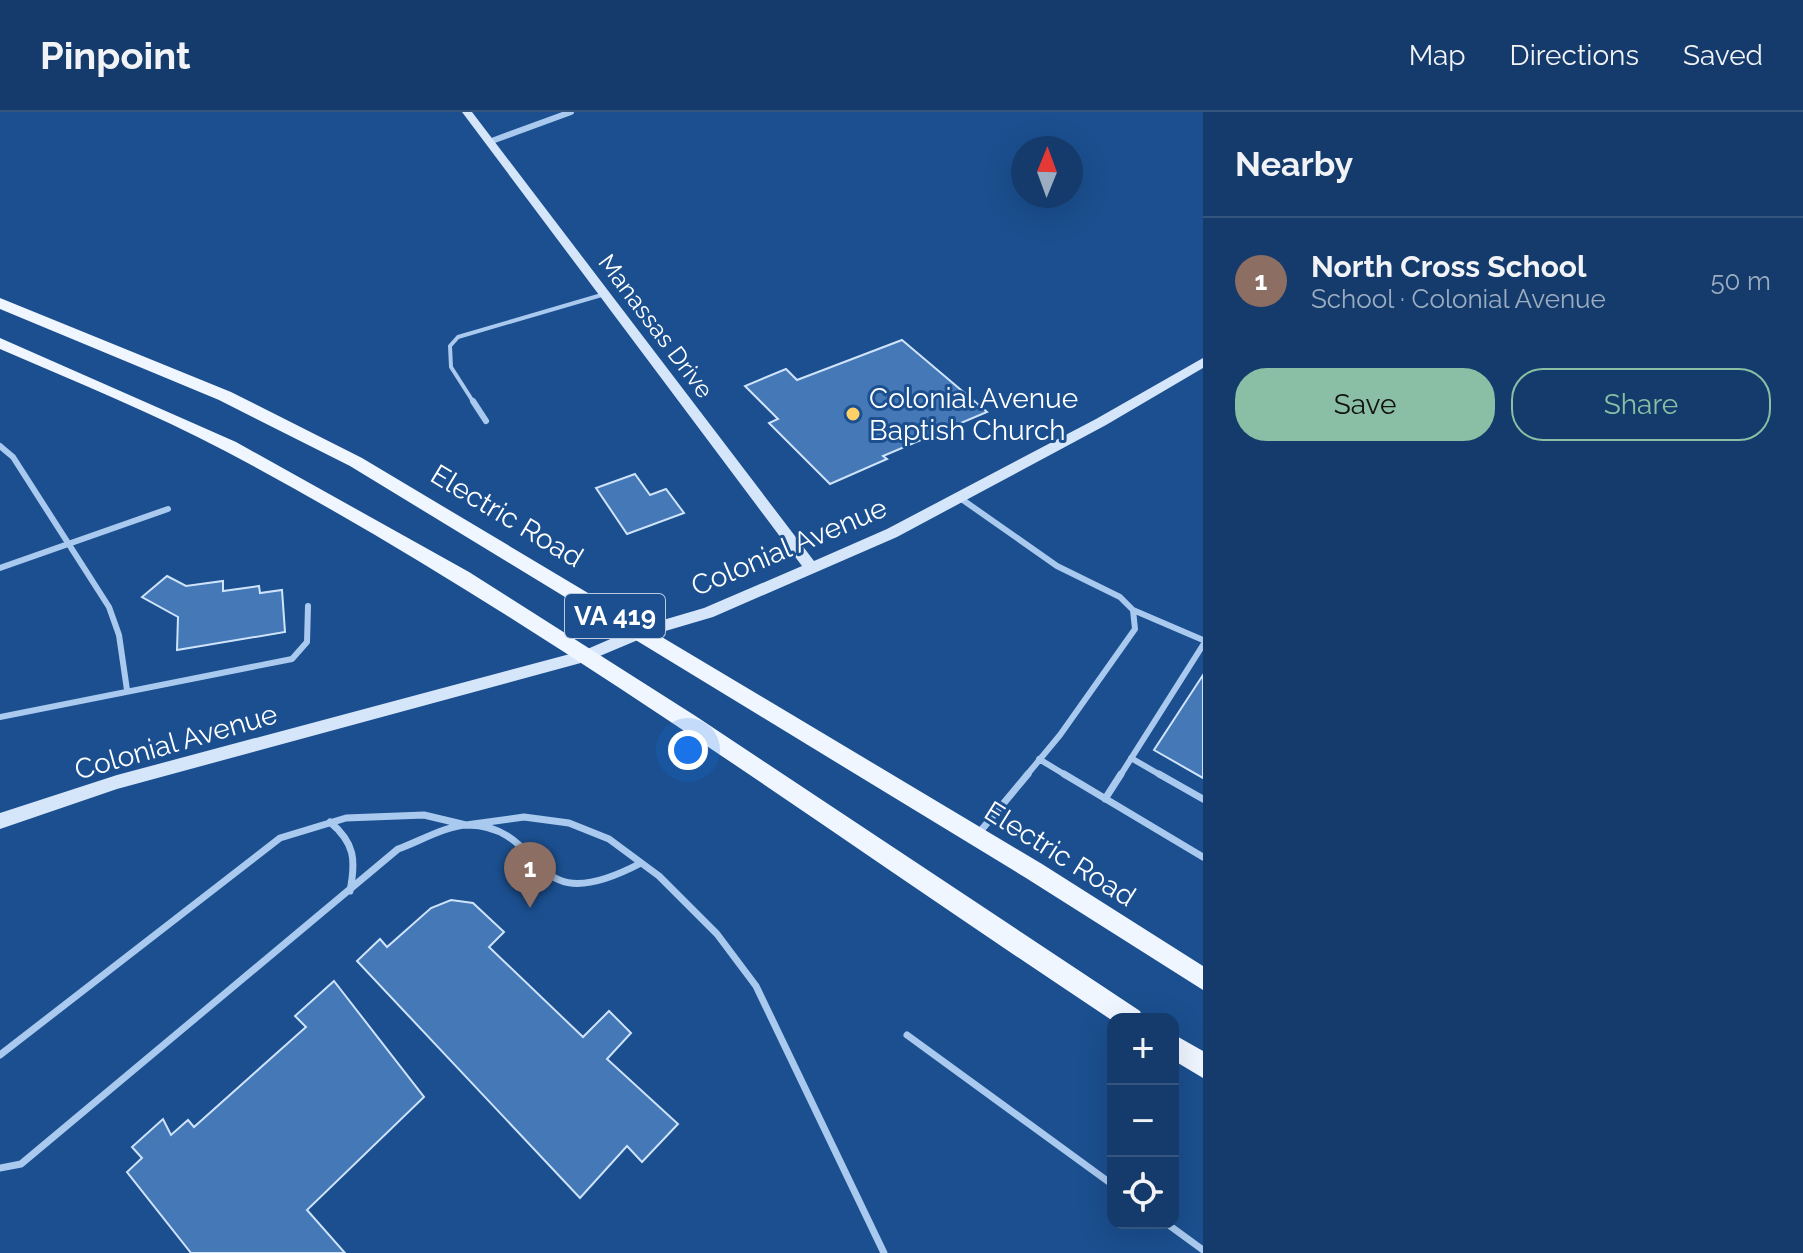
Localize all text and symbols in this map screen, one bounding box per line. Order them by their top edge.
text: Pinpoint [40,33,191,78]
text: Map [1409,39,1466,72]
text: Directions [1510,39,1639,72]
text: Saved [1683,39,1763,72]
north arrow [1011,136,1083,208]
text: Nearby [1235,144,1353,184]
street label: Manassas Drive [593,248,719,404]
text: North Cross School [1311,249,1587,284]
text: 1 [1255,266,1267,296]
text: 50 m [1710,266,1771,296]
text: School · Colonial Avenue [1311,284,1606,314]
button: Save [1235,368,1495,441]
button: Share [1511,368,1771,441]
place label: Colonial Avenue Baptish Church [869,382,1078,447]
marker: Colonial Avenue Baptish Church [844,405,862,423]
street label: Electric Road [425,458,589,574]
street label: Colonial Avenue [686,491,892,603]
road number: VA 419 [565,594,665,638]
street label: Colonial Avenue [71,697,281,787]
your location [668,730,708,770]
street label: Electric Road [979,795,1141,913]
pin: 1 [504,842,556,908]
map controls [1107,1013,1179,1229]
button: + [1107,1013,1179,1085]
button: − [1107,1085,1179,1157]
button: locate [1107,1157,1179,1229]

